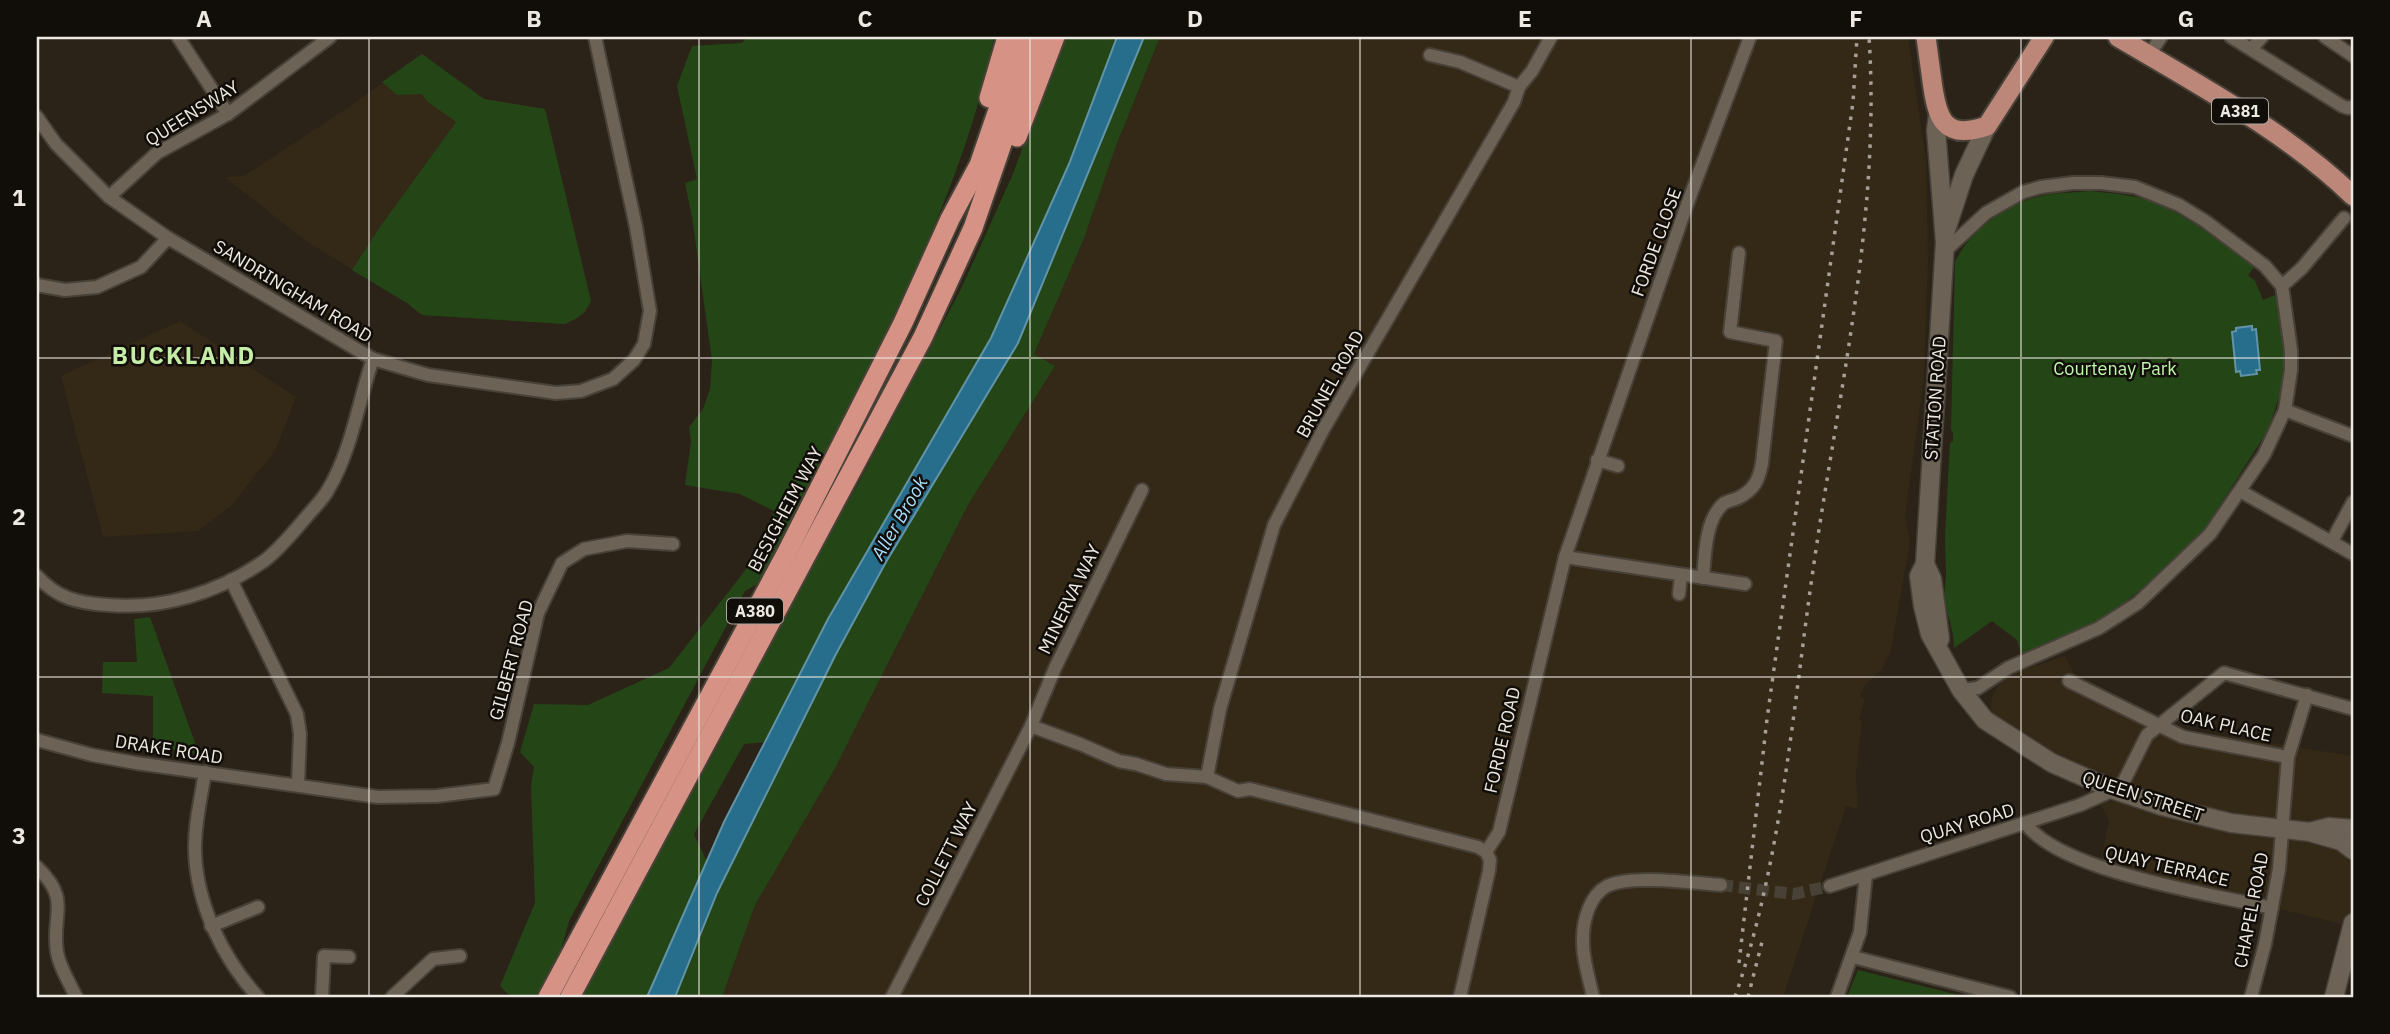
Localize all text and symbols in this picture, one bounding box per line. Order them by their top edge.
text: A [196,3,212,33]
text: B [526,3,542,33]
text: C [858,3,873,33]
text: D [1187,3,1203,33]
text: E [1518,3,1532,33]
text: F [1849,3,1863,33]
text: G [2178,3,2194,33]
street label: QUEENSWAY [141,75,243,151]
road number: A381 [2212,99,2268,124]
text: 1 [12,182,26,212]
street label: FORDE CLOSE [1626,184,1686,300]
street label: SANDRINGHAM ROAD [209,234,377,348]
street label: BRUNEL ROAD [1291,326,1369,442]
street label: STATION ROAD [1919,335,1951,461]
district label: BUCKLAND [112,339,256,371]
park label: Courtenay Park [2053,357,2177,380]
street label: BESIGHEIM WAY [742,442,828,576]
water label: Aller Brook [865,471,933,565]
text: 2 [12,501,26,531]
street label: MINERVA WAY [1033,540,1106,658]
street label: GILBERT ROAD [484,597,538,723]
road number: A380 [727,598,783,624]
street label: FORDE ROAD [1479,685,1525,795]
street label: OAK PLACE [2178,703,2274,747]
street label: DRAKE ROAD [114,729,224,769]
street label: QUEEN STREET [2079,766,2207,826]
street label: COLLETT WAY [910,797,982,910]
street label: QUAY ROAD [1917,798,2017,848]
text: 3 [12,820,26,850]
street label: QUAY TERRACE [2103,841,2231,891]
street label: CHAPEL ROAD [2228,850,2274,970]

